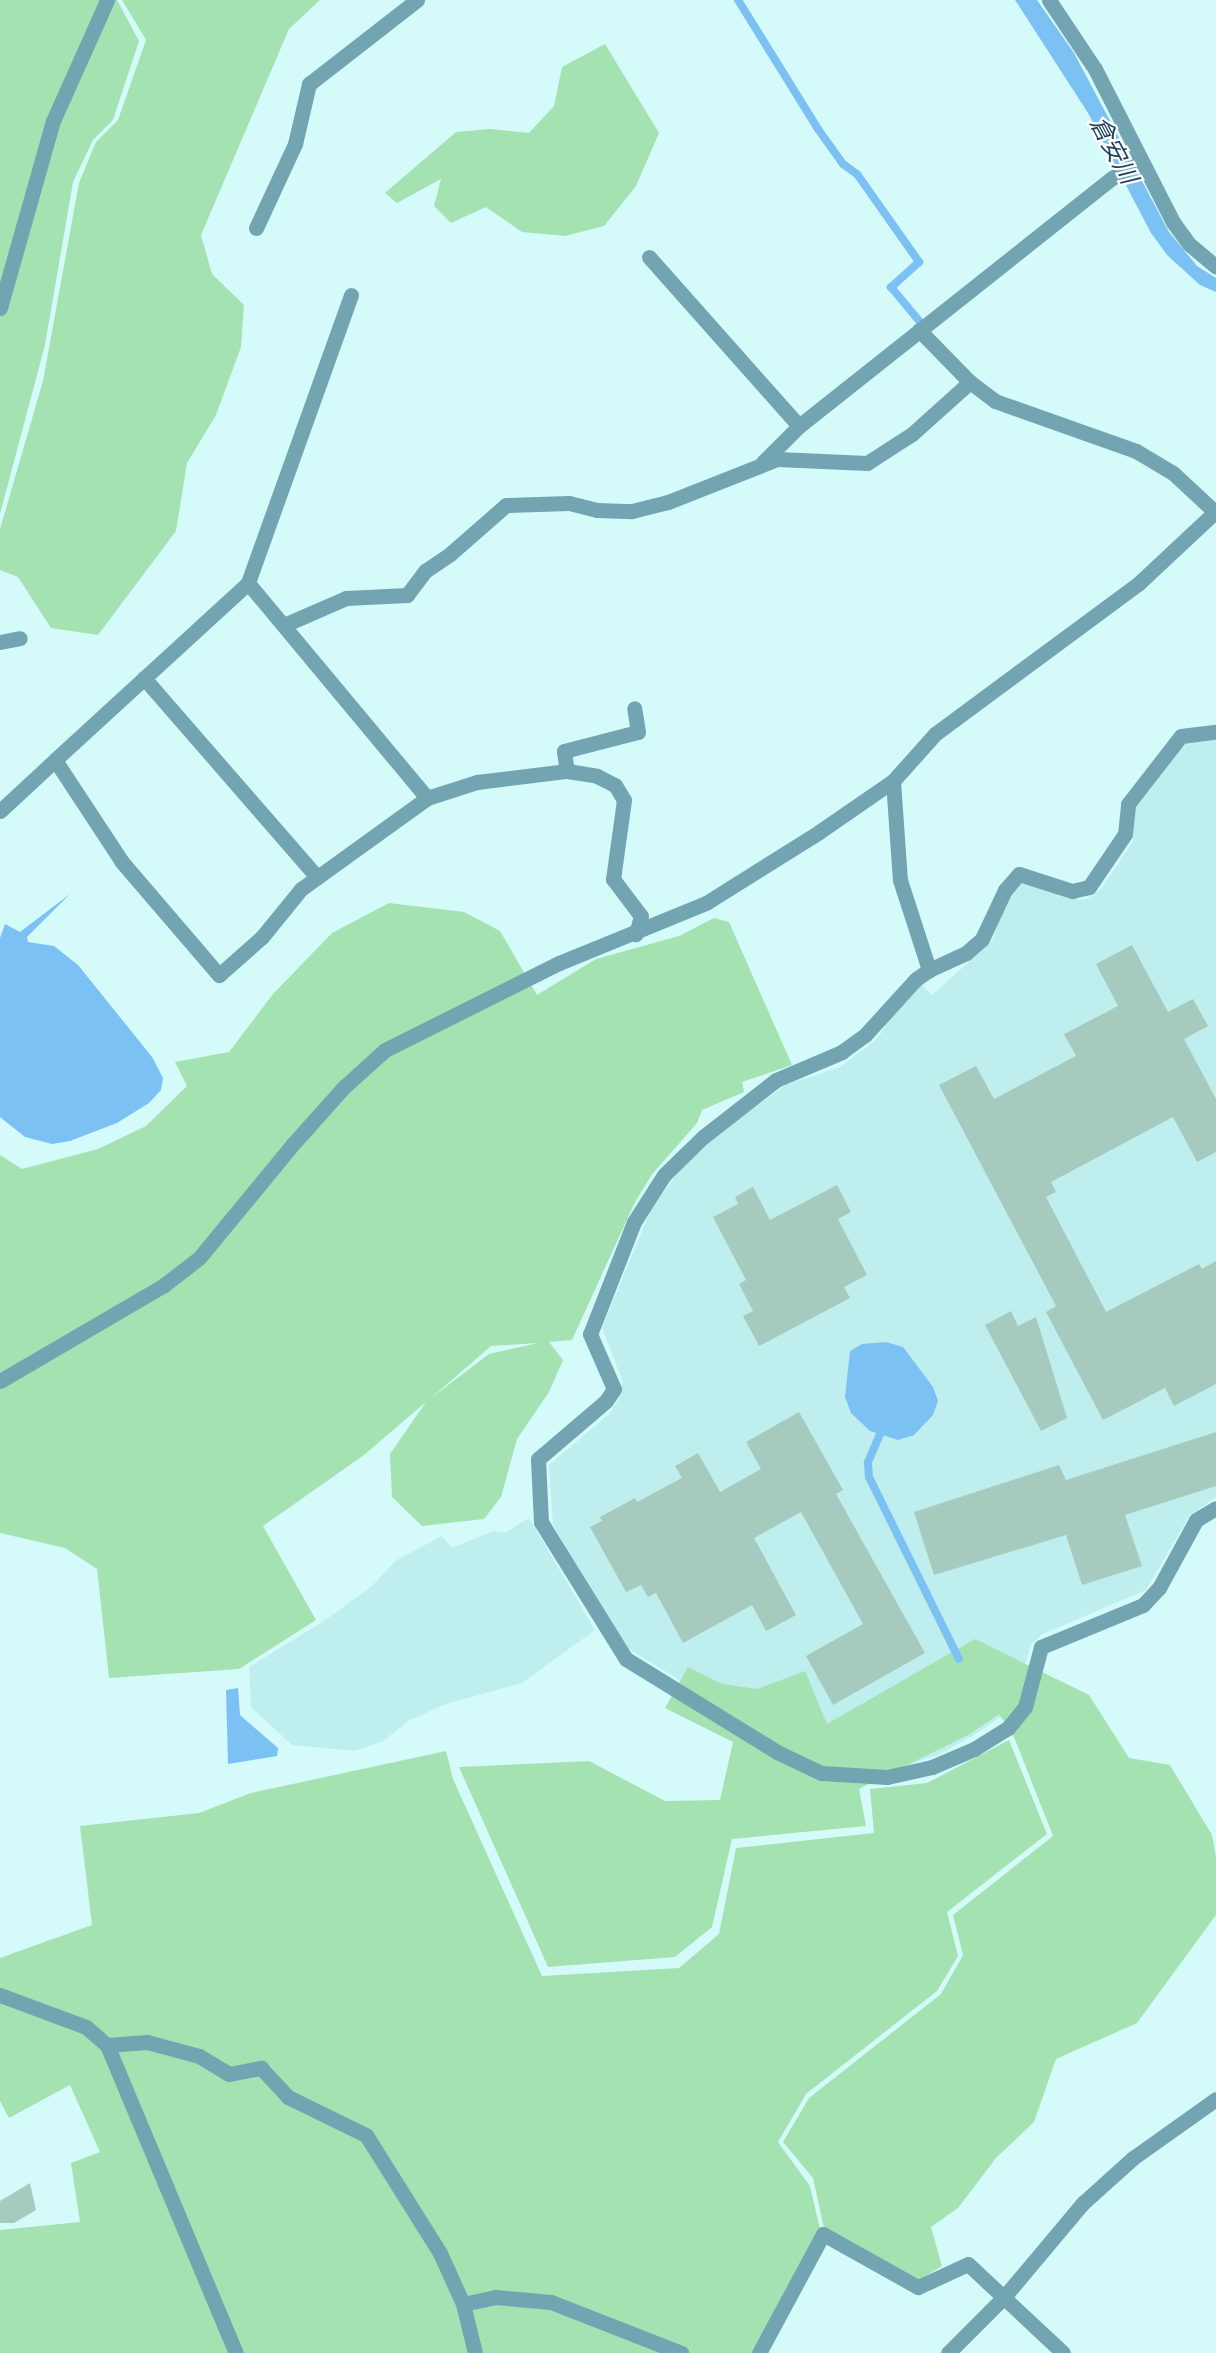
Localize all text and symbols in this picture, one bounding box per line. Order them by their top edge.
water label: 倉安川 [1084,111,1144,189]

